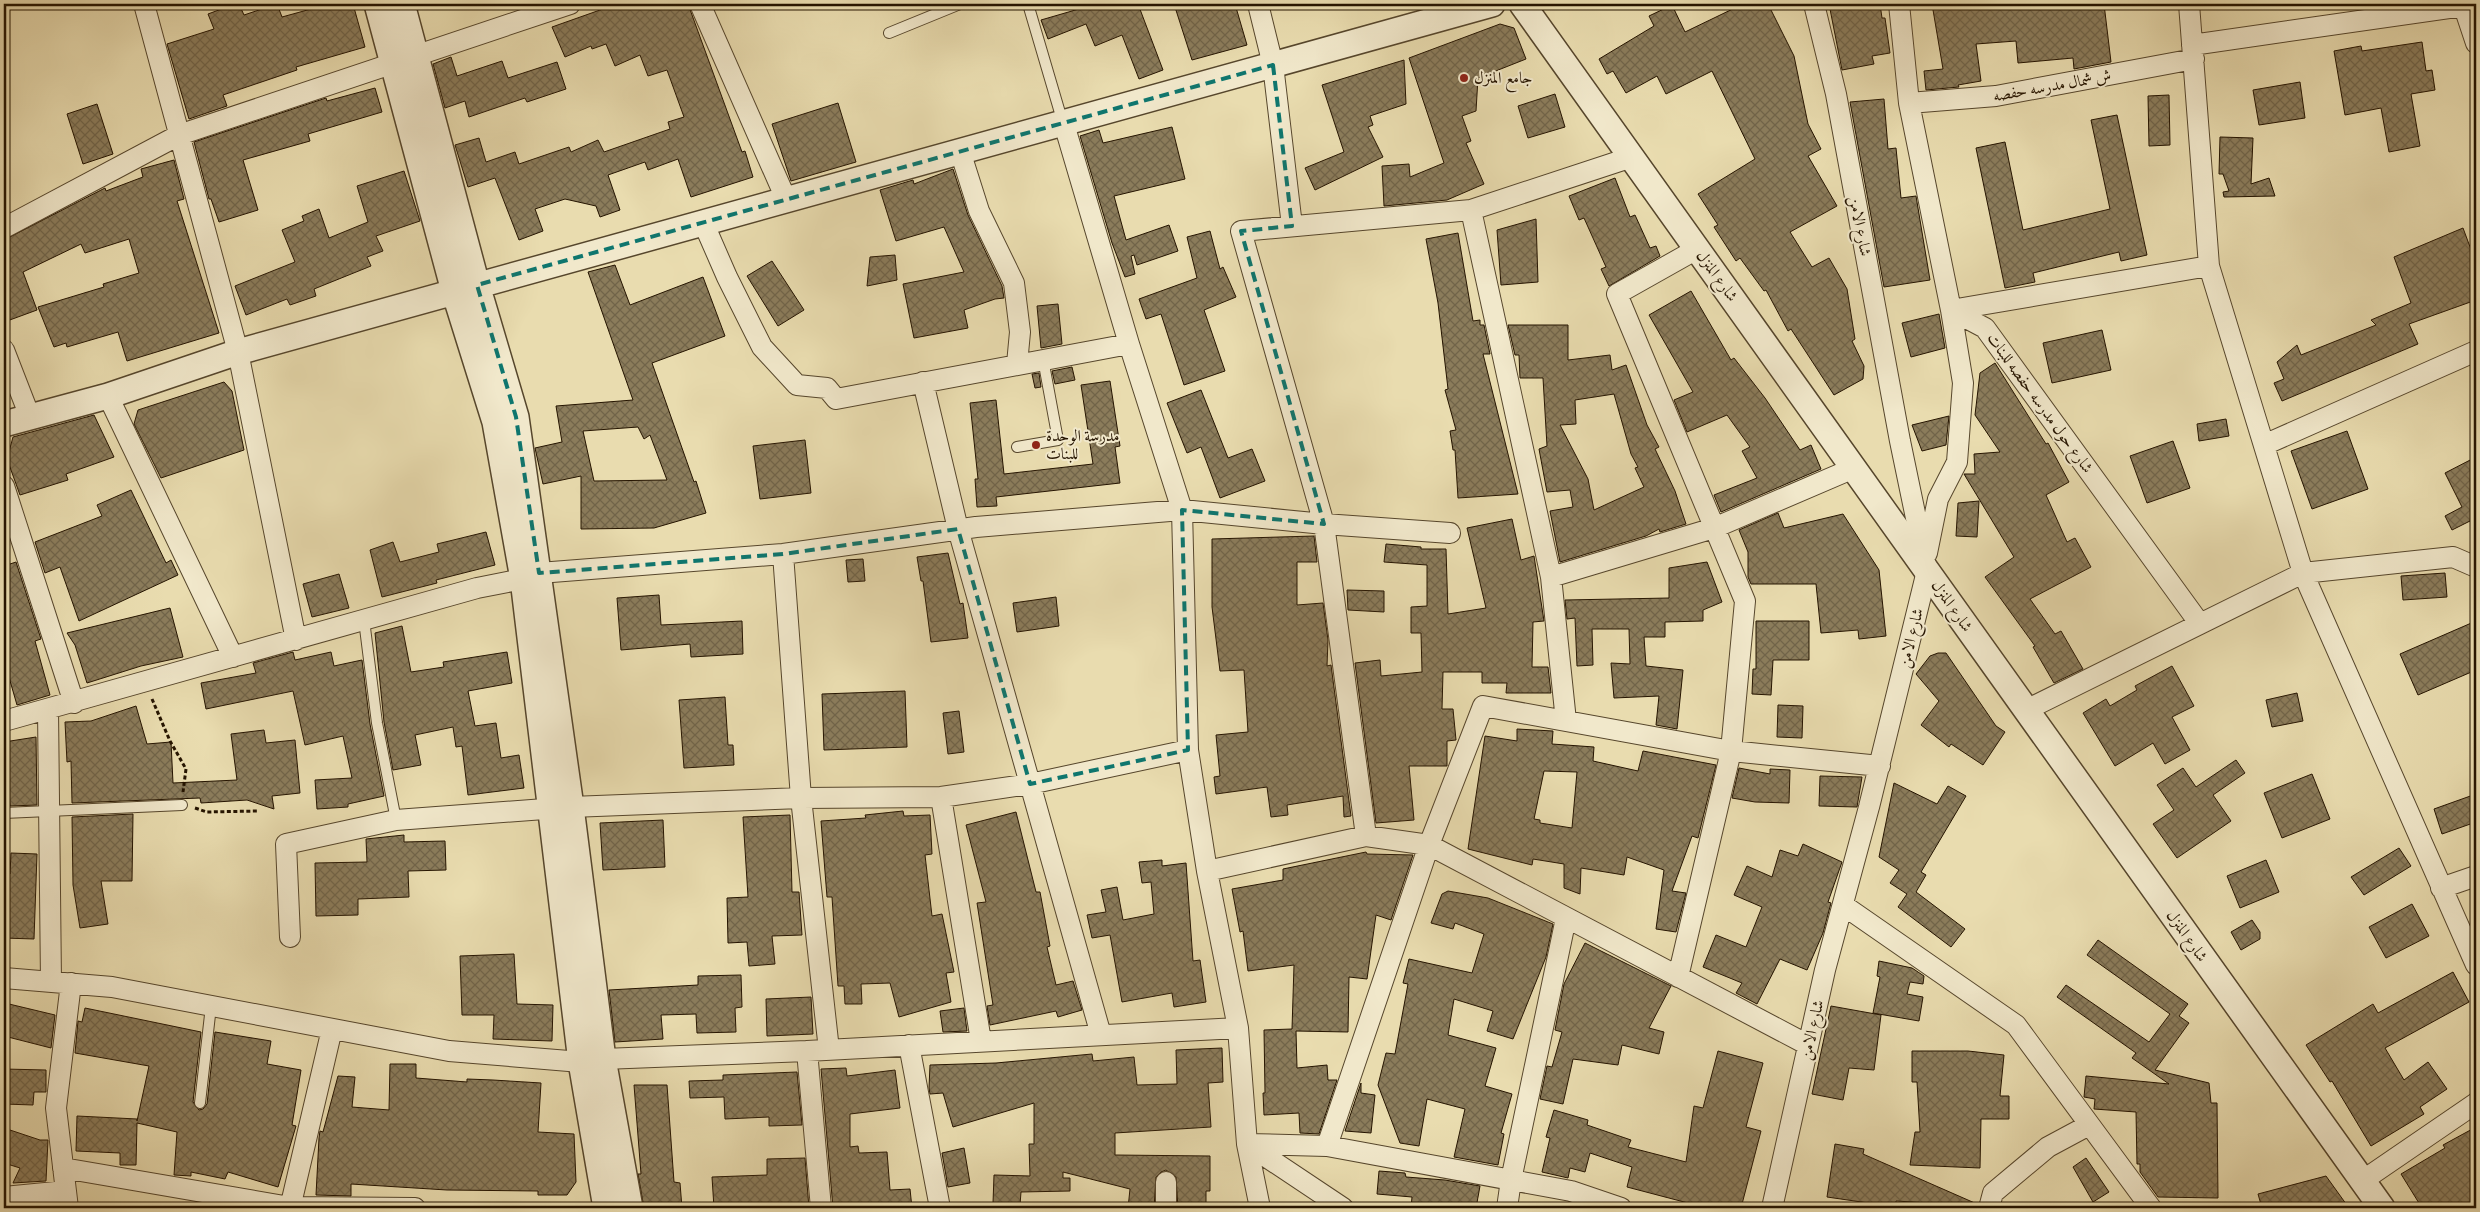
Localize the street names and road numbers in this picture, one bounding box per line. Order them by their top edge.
street label: ش شمال مدرسه حفصه [1991,66,2113,106]
street label: شارع الامن [1841,194,1876,258]
street label: شارع المنزل [1689,246,1742,307]
street label: شارع حول مدرسه حفصه للبنات [1980,329,2098,479]
street label: شارع المنزل [1925,576,1977,637]
street label: شارع الامن [1894,606,1931,671]
street label: شارع المنزل [2160,906,2212,967]
street label: شارع الامن [1795,998,1832,1063]

